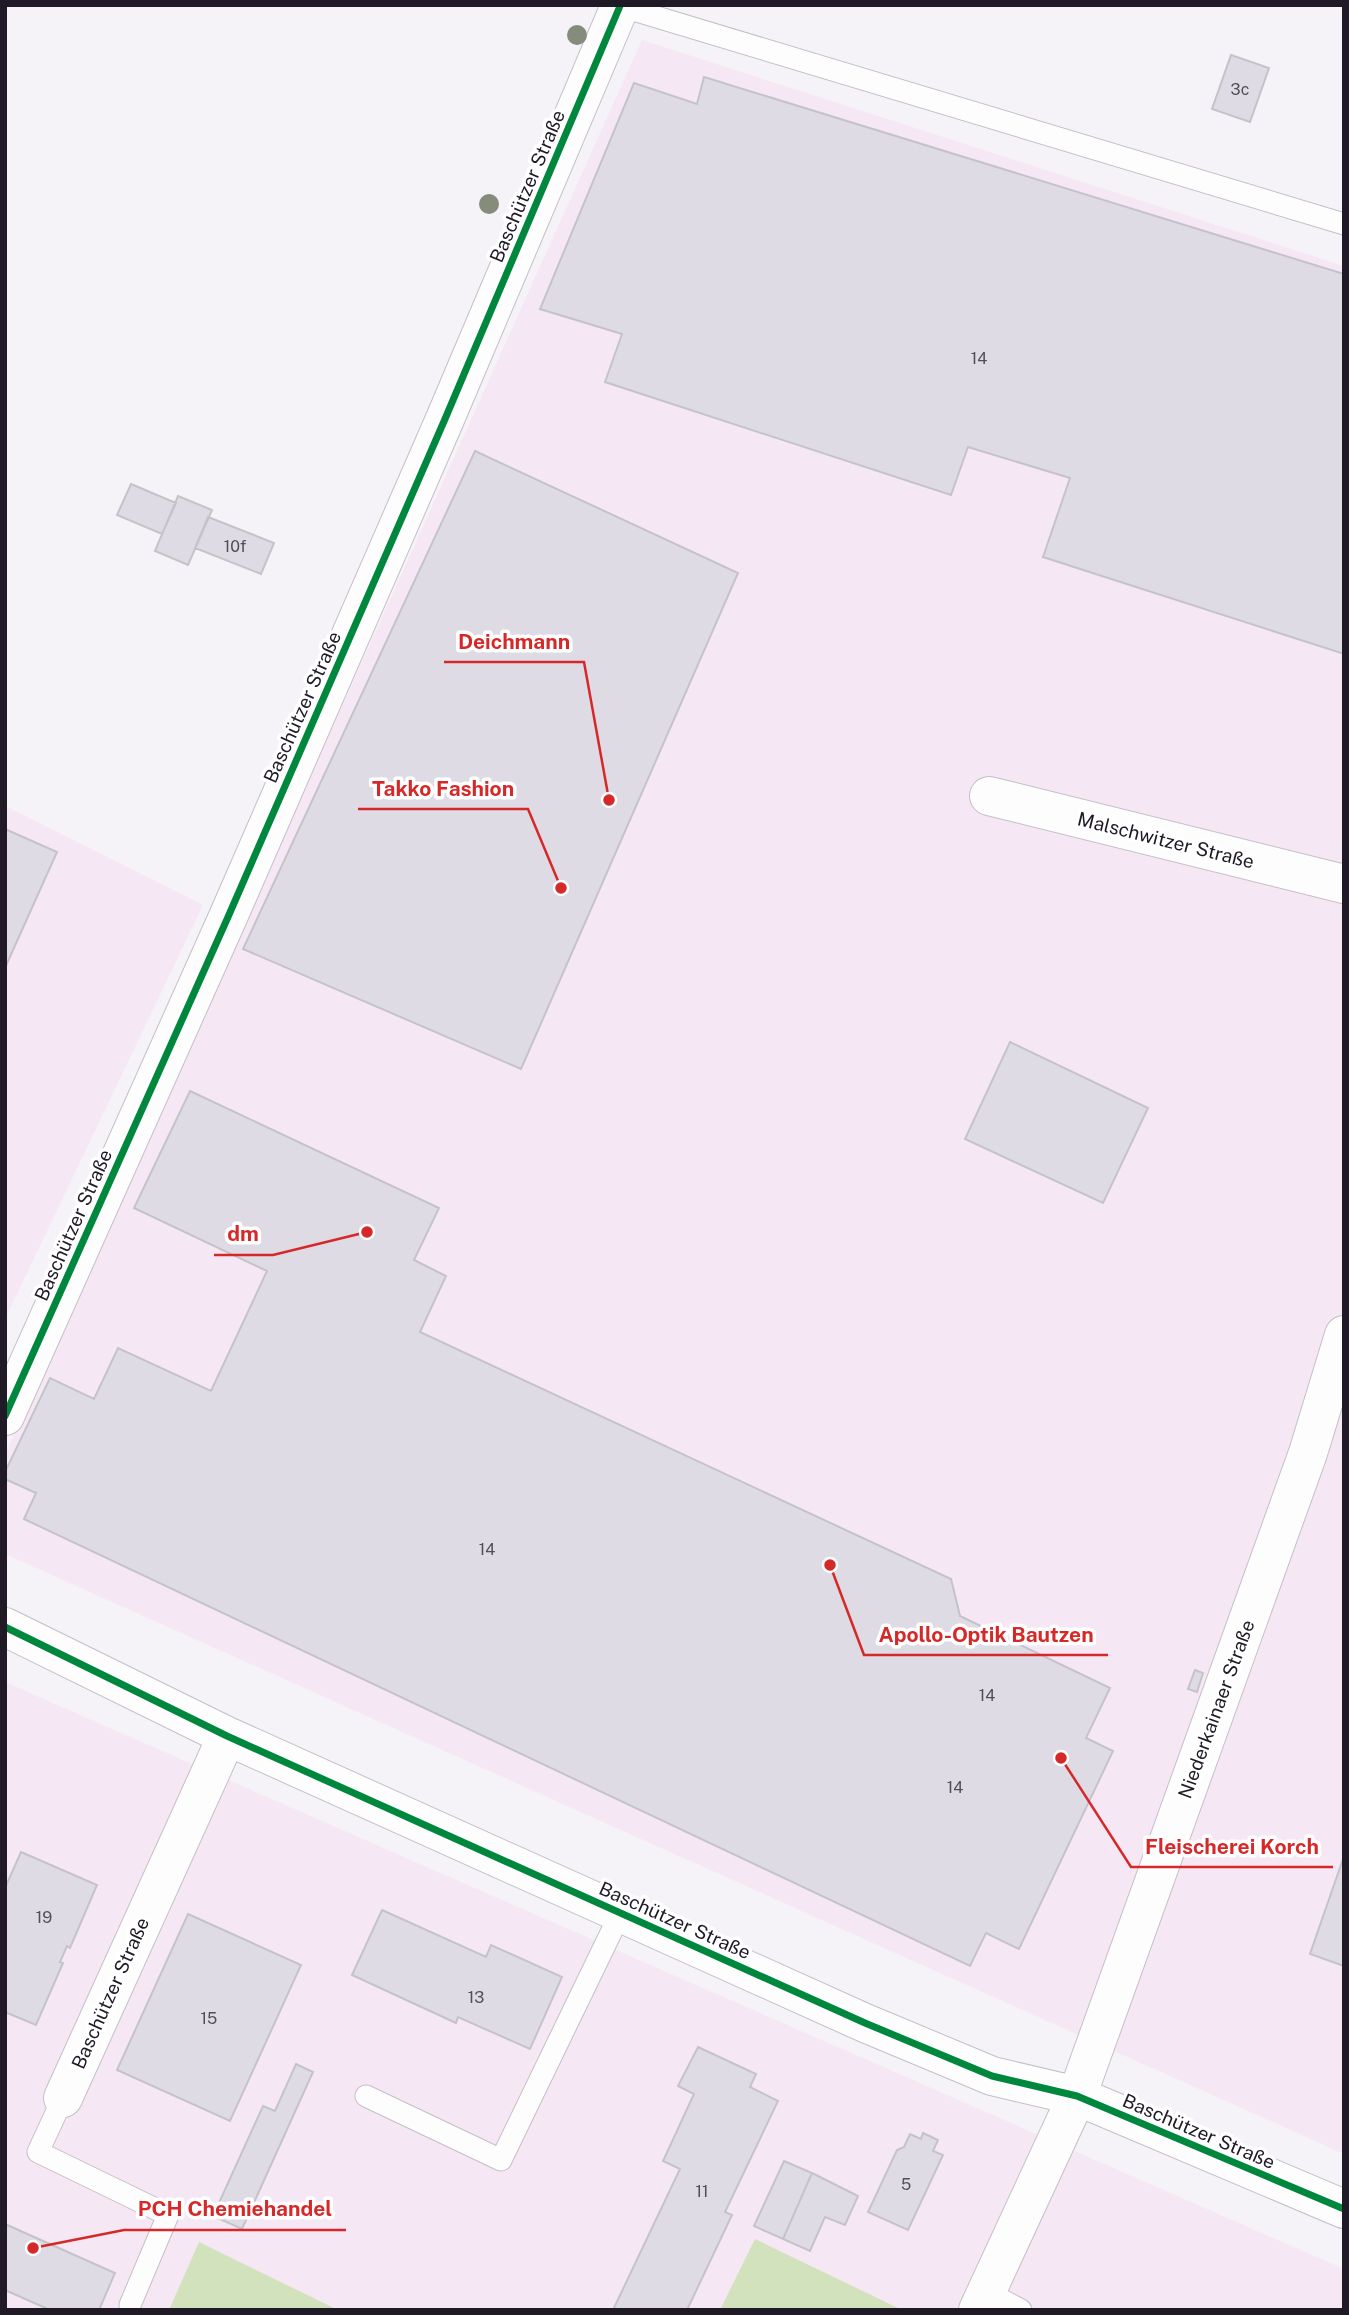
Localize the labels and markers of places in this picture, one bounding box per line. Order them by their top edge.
callout: Deichmann [444,620,584,662]
callout: Takko Fashion [358,767,528,809]
callout: dm [214,1213,273,1255]
callout: Apollo-Optik Bautzen [864,1613,1108,1655]
callout: Fleischerei Korch [1131,1825,1333,1867]
callout: PCH Chemiehandel [124,2188,346,2230]

